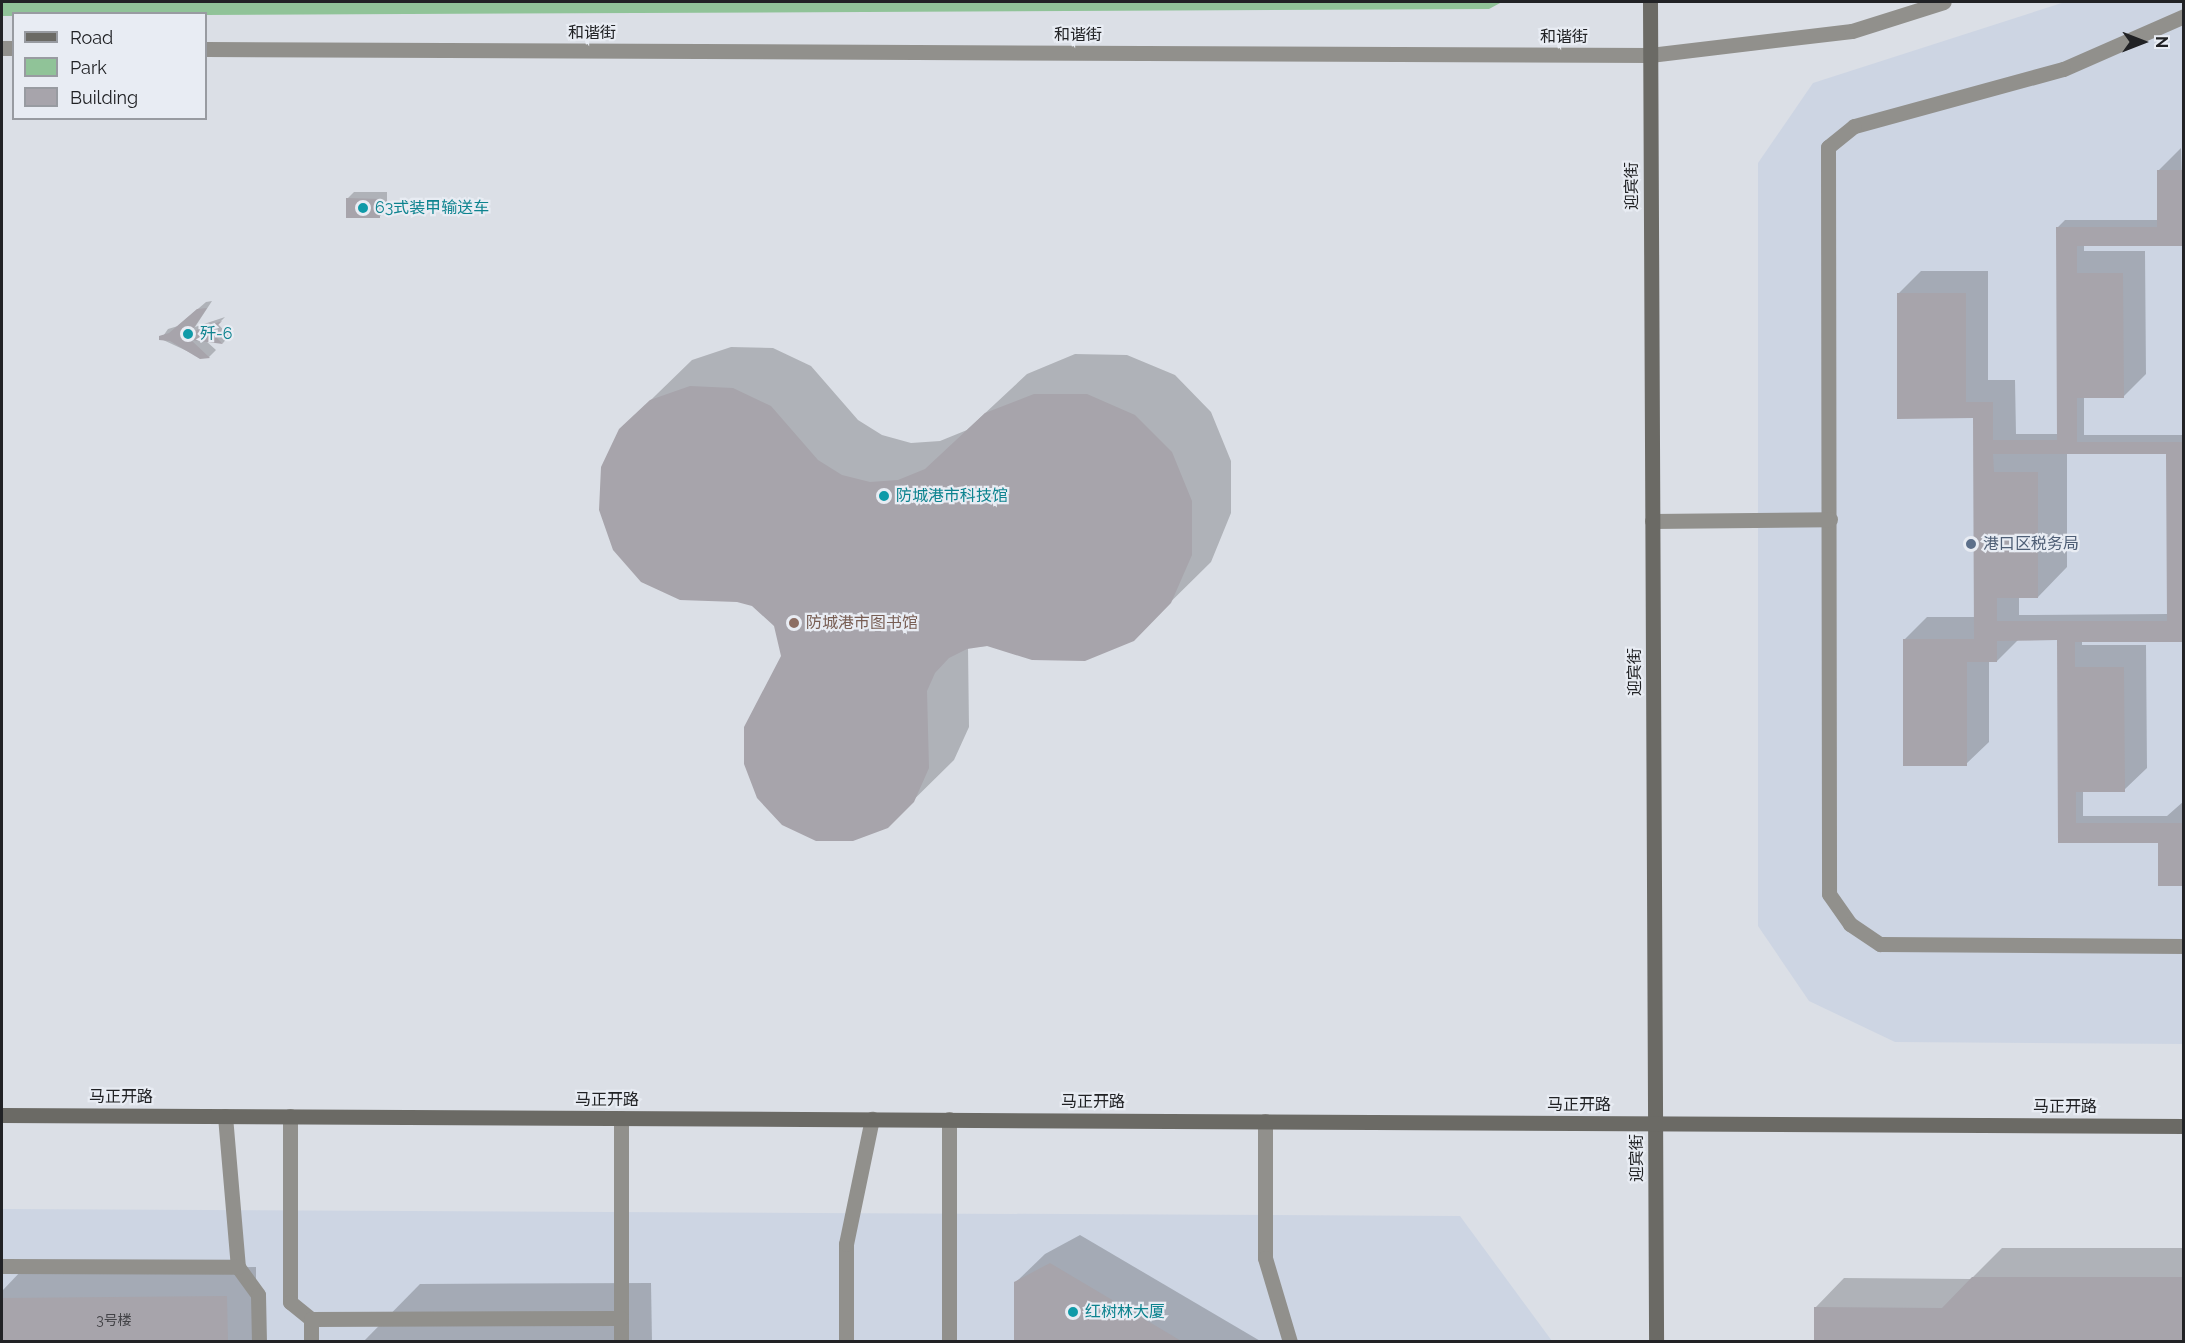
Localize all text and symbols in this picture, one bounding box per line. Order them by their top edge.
legend [12,12,207,120]
north arrow [2113,12,2173,72]
street label: 和谐街 [568,23,616,43]
street label: 和谐街 [1054,25,1102,45]
text: Road [70,27,113,48]
street label: 和谐街 [1540,27,1588,47]
text: N [2152,36,2171,48]
text: Park [70,57,107,78]
text: Building [70,87,138,108]
street label: 迎宾街 [1622,162,1642,210]
place label: 63式装甲输送车 [375,198,489,218]
marker: 63式装甲输送车 [356,201,370,215]
place label: 歼-6 [200,324,232,344]
marker: 歼-6 [181,327,195,341]
place label: 防城港市科技馆 [896,486,1008,506]
marker: 防城港市科技馆 [877,489,891,503]
place label: 港口区税务局 [1983,534,2079,554]
marker: 港口区税务局 [1964,537,1978,551]
place label: 防城港市图书馆 [806,613,918,633]
marker: 防城港市图书馆 [787,616,801,630]
street label: 迎宾街 [1625,648,1645,696]
street label: 马正开路 [89,1087,153,1107]
street label: 马正开路 [575,1090,639,1110]
street label: 马正开路 [1061,1092,1125,1112]
street label: 马正开路 [1547,1095,1611,1115]
street label: 马正开路 [2033,1097,2097,1117]
street label: 迎宾街 [1627,1134,1647,1182]
place label: 红树林大厦 [1085,1302,1165,1322]
marker: 红树林大厦 [1066,1305,1080,1319]
house number: 3号楼 [96,1312,132,1328]

